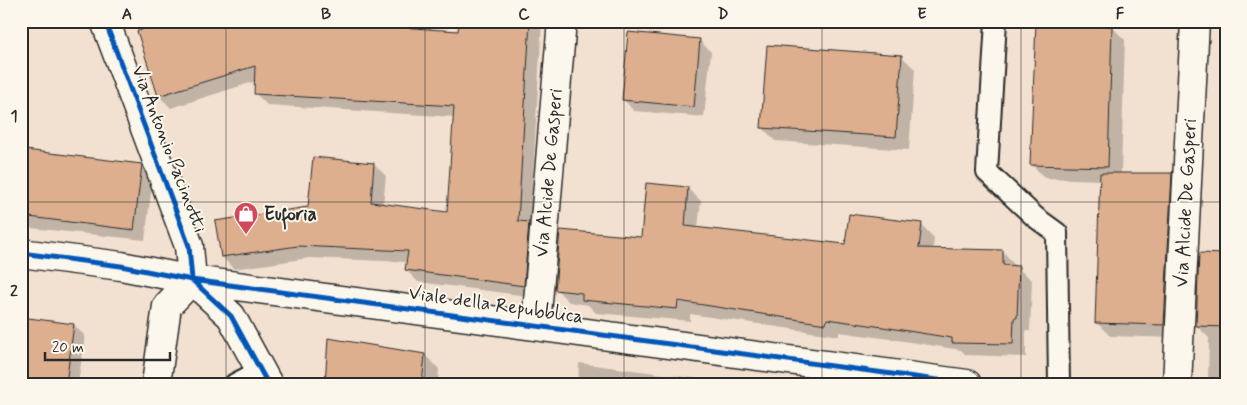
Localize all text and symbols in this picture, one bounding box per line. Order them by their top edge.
text: A [122,4,132,25]
text: B [321,4,331,25]
text: C [518,4,530,25]
text: D [717,4,729,25]
text: E [917,4,927,25]
text: F [1116,4,1125,25]
street label: Via Antonio Pacinotti [126,62,212,236]
street label: Via Alcide De Gasperi [529,88,569,258]
text: 1 [10,106,18,127]
street label: Via Alcide De Gasperi [1169,118,1203,288]
shop icon: Euforia [233,201,259,235]
place label: Euforia [264,202,317,230]
street label: Viale della Repubblica [407,280,585,330]
text: 2 [10,281,18,302]
scale bar [45,330,170,362]
text: 20 m [52,338,84,358]

